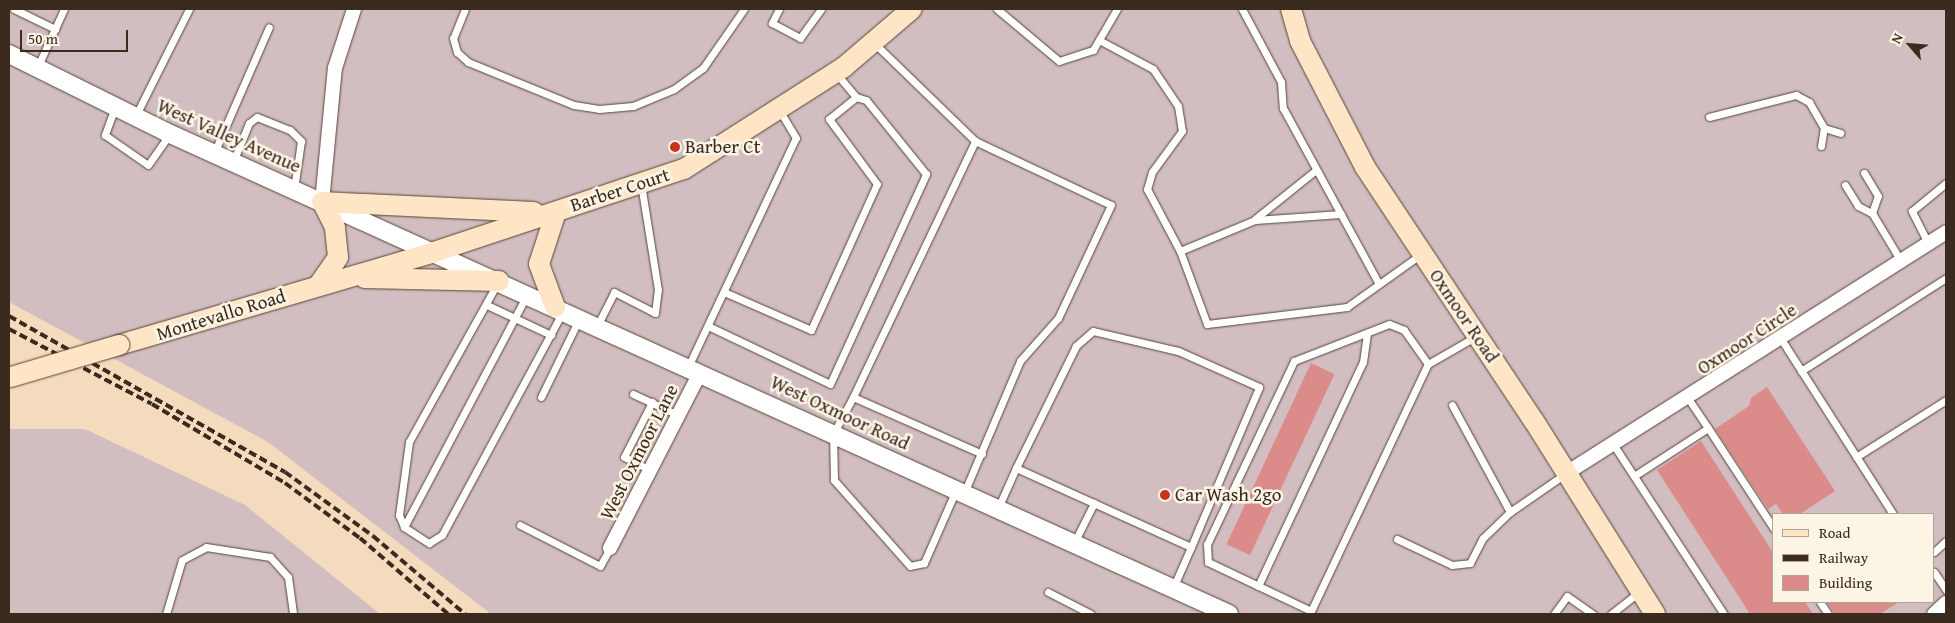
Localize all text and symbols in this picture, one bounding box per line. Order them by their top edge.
scale bar [22,20,130,52]
north arrow [1885,20,1935,70]
text: 50 m [28,28,58,49]
text: N [1886,29,1908,47]
street label: West Valley Avenue [154,94,304,178]
place label: Barber Ct [685,136,760,158]
marker: Barber Ct [669,141,681,153]
street label: Barber Court [567,163,673,217]
street label: Oxmoor Road [1424,265,1504,367]
street label: Montevallo Road [154,285,288,345]
street label: Oxmoor Circle [1693,298,1801,380]
street label: West Oxmoor Road [767,371,913,455]
street label: West Oxmoor Lane [595,381,683,523]
place label: Car Wash 2go [1175,484,1281,506]
marker: Car Wash 2go [1159,489,1171,501]
legend [1772,513,1935,603]
text: Road [1819,522,1850,543]
text: Railway [1819,547,1868,568]
text: Building [1819,572,1872,593]

